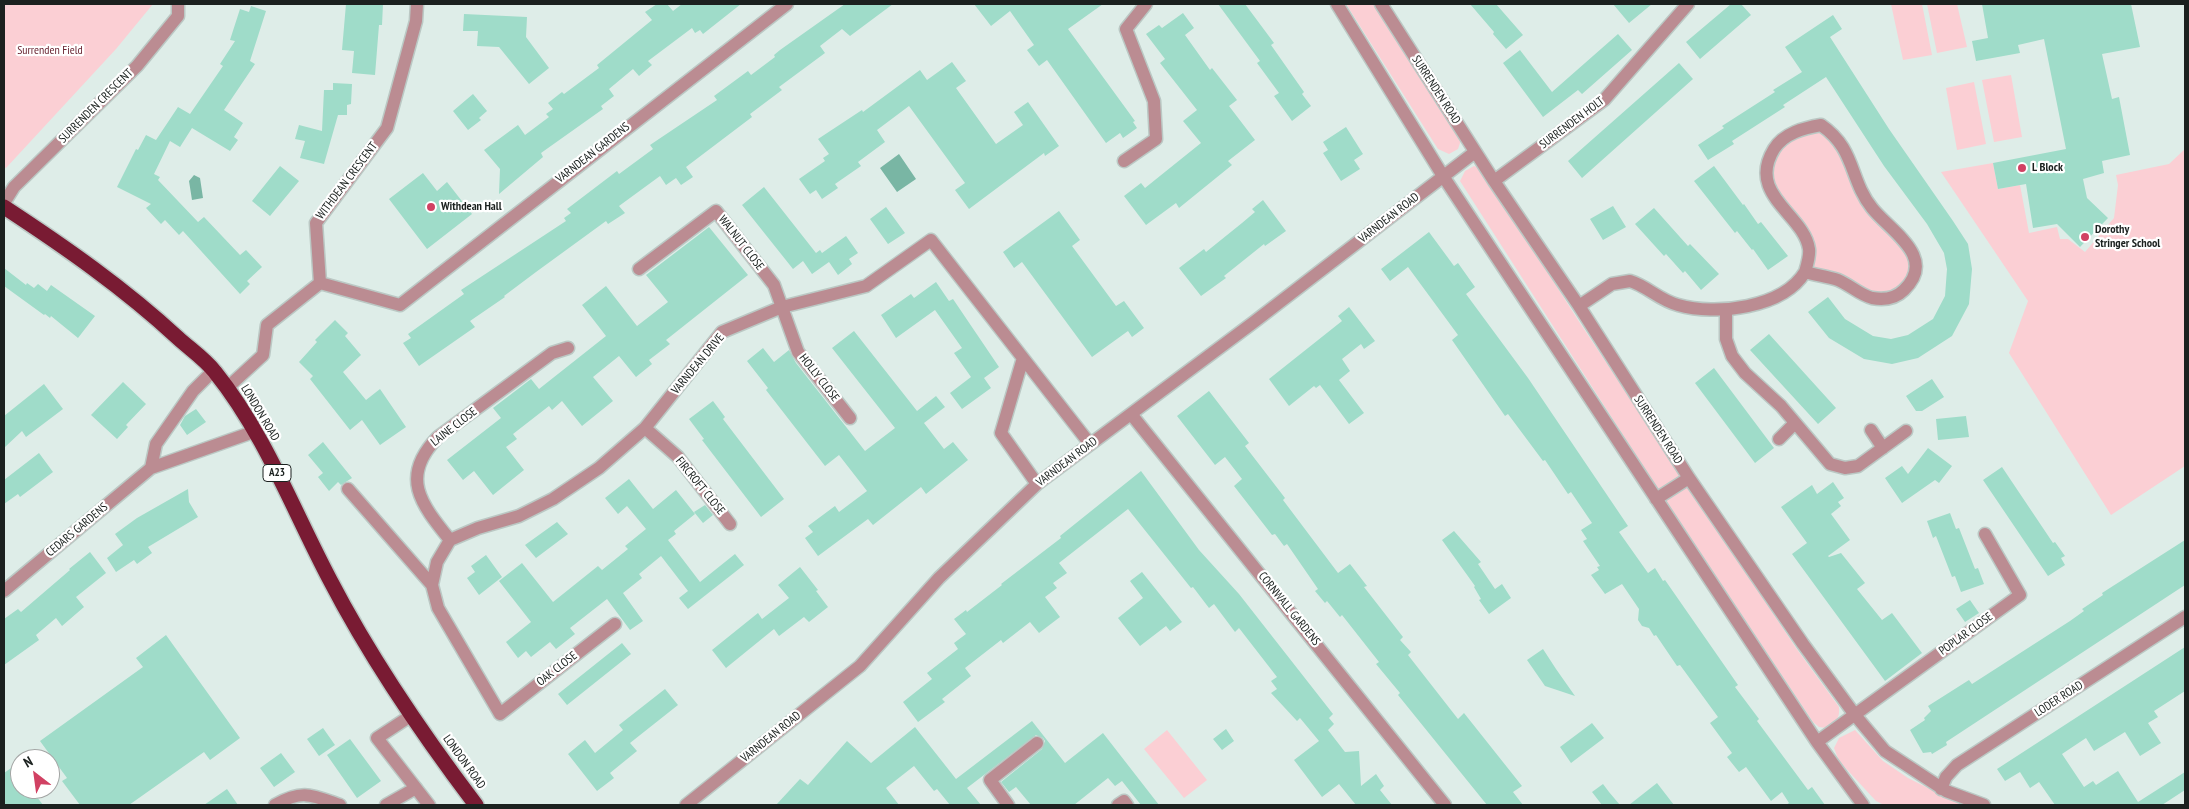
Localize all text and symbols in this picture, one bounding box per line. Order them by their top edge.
park label: Surrenden Field [17,44,83,58]
street label: SURRENDEN ROAD [1409,53,1463,127]
street label: SURRENDEN CRESCENT [56,66,136,146]
street label: SURRENDEN HOLT [1537,94,1607,152]
street label: VARNDEAN GARDENS [553,120,633,186]
street label: WITHDEAN CRESCENT [313,140,381,222]
place label: L Block [2032,161,2063,175]
marker: L Block [2016,162,2028,174]
street label: VARNDEAN ROAD [1356,190,1422,246]
place label: Withdean Hall [441,200,502,214]
marker: Withdean Hall [425,201,437,213]
street label: WALNUT CLOSE [715,213,767,273]
place label: Dorothy Stringer School [2095,223,2160,251]
marker: Dorothy Stringer School [2079,231,2091,243]
street label: VARNDEAN DRIVE [668,331,728,397]
street label: HOLLY CLOSE [796,351,842,405]
street label: LONDON ROAD [238,382,282,444]
street label: SURRENDEN ROAD [1631,393,1685,467]
street label: LAINE CLOSE [428,405,480,449]
street label: VARNDEAN ROAD [1034,434,1100,490]
street label: FIRCROFT CLOSE [672,454,728,518]
road number: A23 [263,464,291,482]
street label: CEDARS GARDENS [43,500,111,560]
street label: CORNWALL GARDENS [1255,569,1323,649]
street label: POPLAR CLOSE [1936,610,1996,658]
street label: OAK CLOSE [534,649,580,689]
street label: LODER ROAD [2032,678,2086,720]
street label: VARNDEAN ROAD [738,708,804,766]
street label: LONDON ROAD [440,732,488,792]
north arrow [10,749,60,799]
text: N [20,752,36,772]

